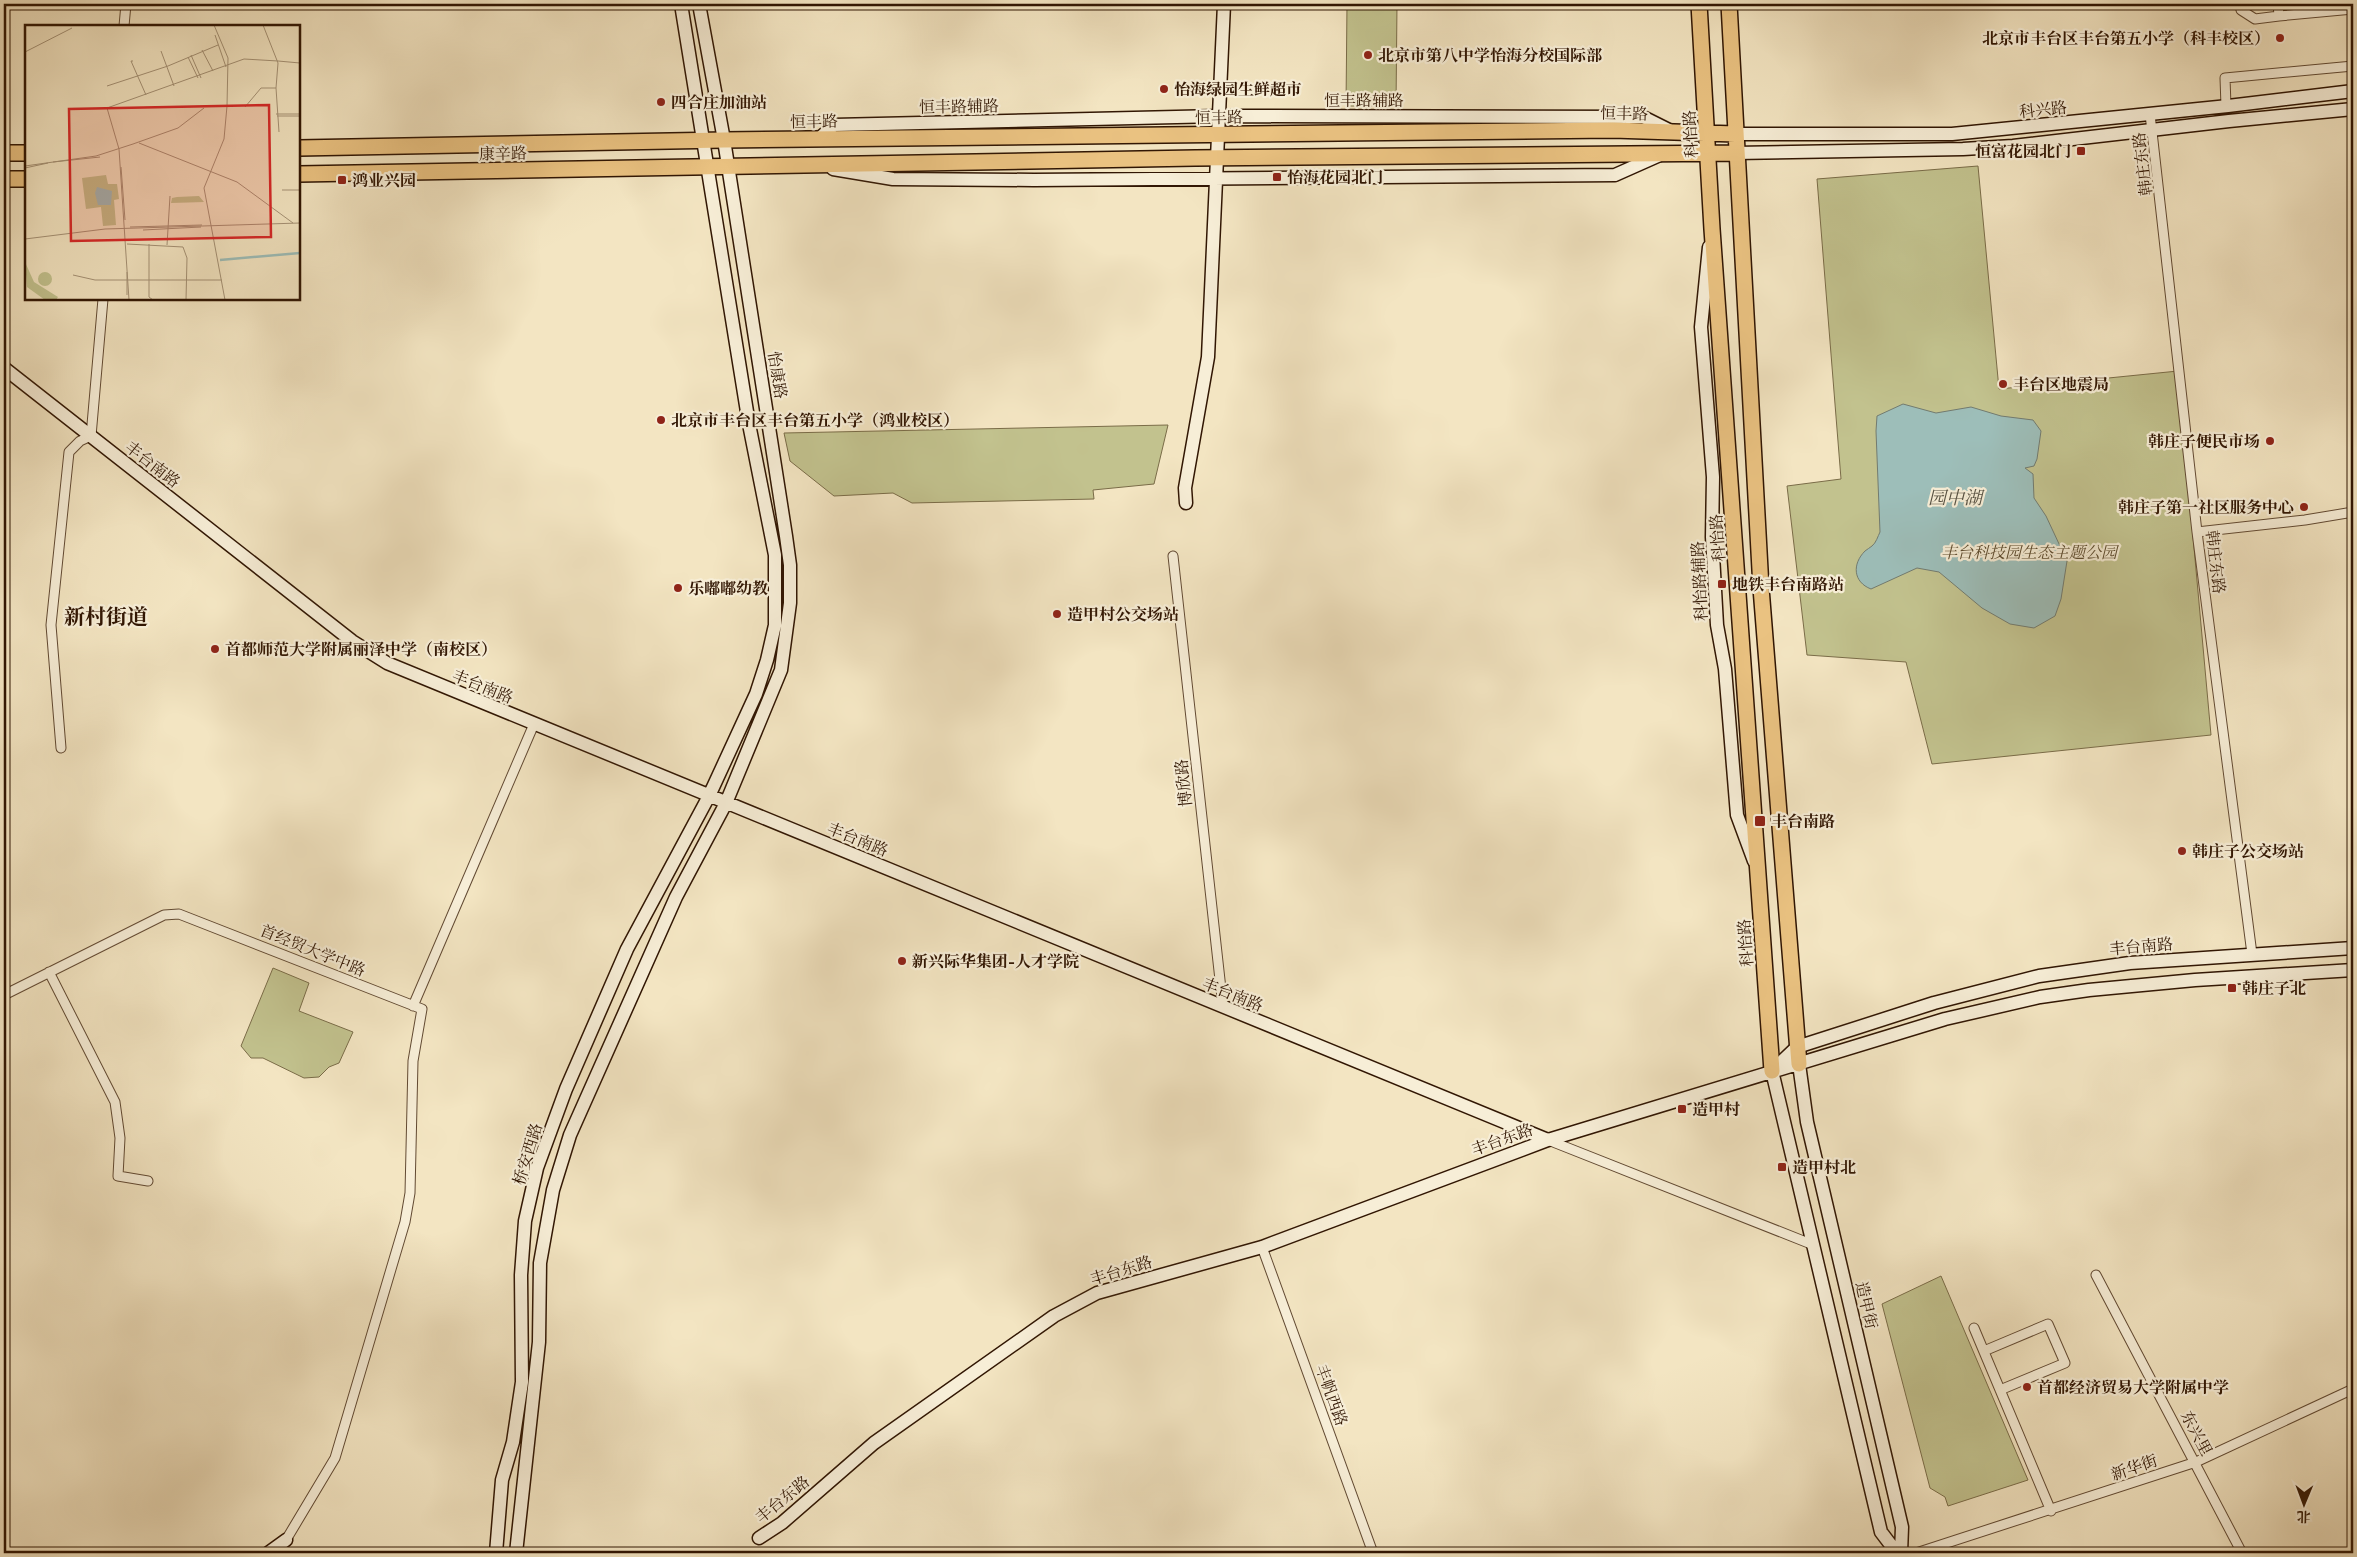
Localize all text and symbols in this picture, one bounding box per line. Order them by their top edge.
inset map [25,25,300,300]
place label: 北京市丰台区丰台第五小学（科丰校区） [1982,28,2270,48]
marker: 北京市丰台区丰台第五小学（科丰校区） [2274,32,2286,44]
place label: 北京市第八中学怡海分校国际部 [1378,45,1603,65]
marker: 北京市第八中学怡海分校国际部 [1362,49,1374,61]
place label: 怡海绿园生鲜超市 [1174,79,1302,99]
marker: 怡海绿园生鲜超市 [1158,83,1170,95]
street label: 恒丰路辅路 [1324,90,1404,110]
place label: 四合庄加油站 [671,92,767,112]
street label: 恒丰路辅路 [919,95,999,117]
marker: 四合庄加油站 [655,96,667,108]
street label: 科兴路 [2018,97,2068,121]
street label: 恒丰路 [1600,103,1648,123]
street label: 恒丰路 [1195,107,1243,127]
street label: 科怡路 [1679,110,1701,158]
street label: 恒丰路 [790,111,838,131]
street label: 韩庄东路 [2128,131,2156,197]
place label: 恒富花园北门 [1975,141,2071,161]
street label: 康辛路 [479,143,527,163]
marker: 恒富花园北门 [2075,145,2087,157]
place label: 怡海花园北门 [1287,167,1383,187]
place label: 鸿业兴园 [352,170,416,190]
marker: 怡海花园北门 [1271,171,1283,183]
marker: 鸿业兴园 [336,174,348,186]
street label: 怡康路 [764,350,792,400]
place label: 丰台区地震局 [2013,374,2109,394]
marker: 丰台区地震局 [1997,378,2009,390]
place label: 北京市丰台区丰台第五小学（鸿业校区） [671,410,959,430]
marker: 北京市丰台区丰台第五小学（鸿业校区） [655,414,667,426]
place label: 韩庄子便民市场 [2148,431,2260,451]
marker: 韩庄子便民市场 [2264,435,2276,447]
street label: 丰台南路 [122,436,184,492]
water label: 园中湖 [1928,487,1985,509]
place label: 韩庄子第一社区服务中心 [2118,497,2294,517]
marker: 韩庄子第一社区服务中心 [2298,501,2310,513]
street label: 科怡路 [1705,513,1729,563]
street label: 韩庄东路 [2202,529,2230,595]
street label: 科怡路辅路 [1687,541,1711,621]
park label: 丰台科技园生态主题公园 [1941,542,2120,562]
place label: 地铁丰台南路站 [1732,574,1844,594]
place label: 乐嘟嘟幼教 [688,578,768,598]
marker: 地铁丰台南路站 [1716,578,1728,590]
marker: 乐嘟嘟幼教 [672,582,684,594]
district label: 新村街道 [64,604,148,629]
place label: 造甲村公交场站 [1067,604,1179,624]
marker: 造甲村公交场站 [1051,608,1063,620]
place label: 首都师范大学附属丽泽中学（南校区） [225,639,497,659]
marker: 首都师范大学附属丽泽中学（南校区） [209,643,221,655]
street label: 丰台南路 [450,665,516,707]
street label: 博欣路 [1171,758,1195,808]
place label: 丰台南路 [1771,811,1835,831]
marker: 丰台南路 [1753,814,1767,828]
street label: 丰台南路 [825,818,891,860]
place label: 韩庄子公交场站 [2192,841,2304,861]
marker: 韩庄子公交场站 [2176,845,2188,857]
street label: 科怡路 [1733,918,1757,968]
street label: 首经贸大学中路 [257,920,369,980]
street label: 丰台南路 [2108,933,2174,959]
place label: 新兴际华集团-人才学院 [912,951,1079,971]
marker: 新兴际华集团-人才学院 [896,955,908,967]
street label: 丰台南路 [1200,973,1266,1015]
place label: 韩庄子北 [2242,978,2306,998]
marker: 韩庄子北 [2226,982,2238,994]
place label: 造甲村 [1692,1099,1740,1119]
marker: 造甲村 [1676,1103,1688,1115]
street label: 丰台东路 [1469,1119,1535,1159]
street label: 桥安西路 [508,1120,546,1188]
place label: 造甲村北 [1792,1157,1856,1177]
marker: 造甲村北 [1776,1161,1788,1173]
street label: 丰台东路 [1087,1251,1155,1289]
street label: 造甲街 [1852,1279,1882,1331]
street label: 丰帆西路 [1312,1362,1352,1428]
place label: 首都经济贸易大学附属中学 [2037,1377,2229,1397]
marker: 首都经济贸易大学附属中学 [2021,1381,2033,1393]
street label: 东兴里 [2177,1407,2217,1459]
street label: 新华街 [2108,1450,2160,1484]
street label: 丰台东路 [751,1471,813,1527]
north arrow [2280,1480,2330,1530]
text: 北 [2297,1508,2311,1526]

